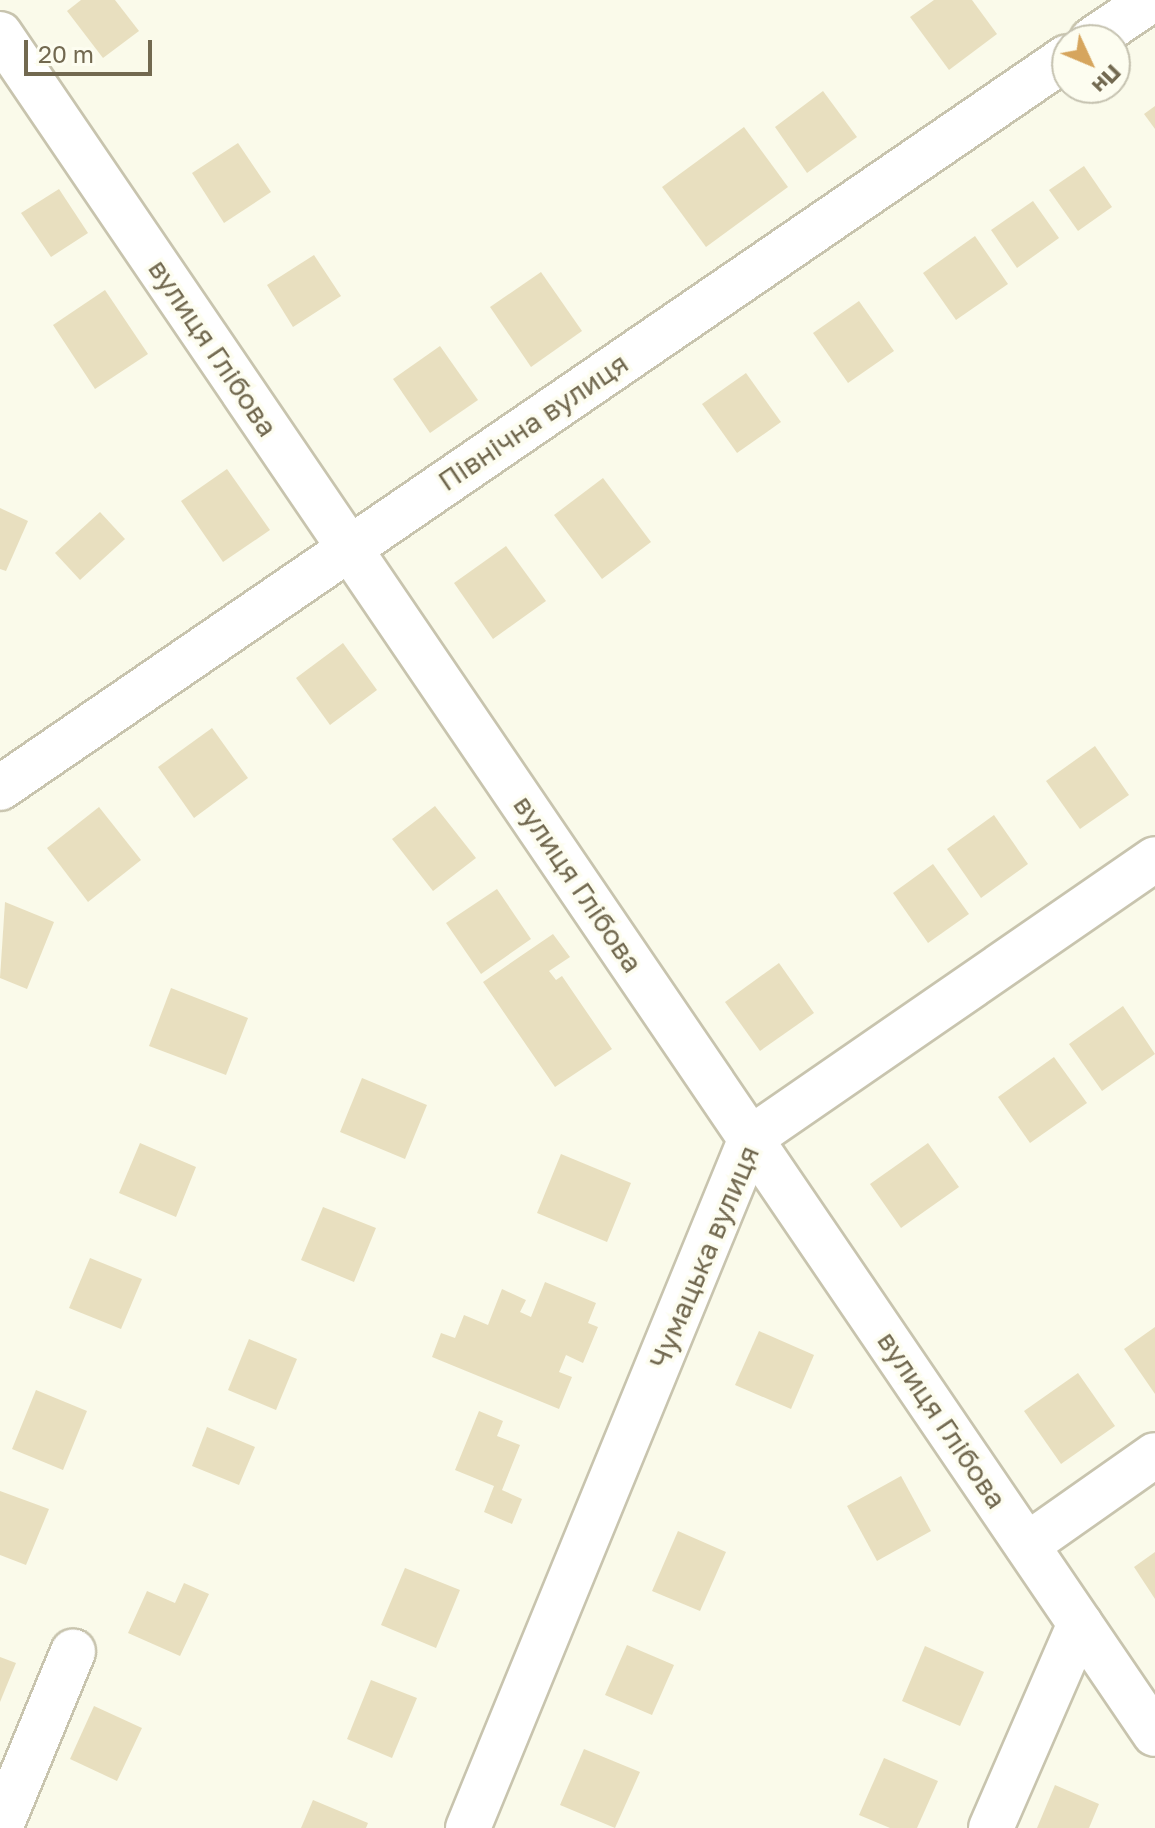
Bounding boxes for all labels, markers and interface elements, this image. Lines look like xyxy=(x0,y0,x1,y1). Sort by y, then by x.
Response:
scale bar xyxy=(28,24,156,74)
north arrow xyxy=(1051,24,1131,104)
text: 20 m xyxy=(38,39,94,68)
text: Пн xyxy=(1087,59,1127,100)
street label: вулиця Глібова xyxy=(141,253,285,443)
street label: Північна вулиця xyxy=(432,346,634,498)
street label: вулиця Глібова xyxy=(506,789,650,979)
street label: Чумацька вулиця xyxy=(642,1141,766,1373)
street label: вулиця Глібова xyxy=(870,1325,1014,1515)

